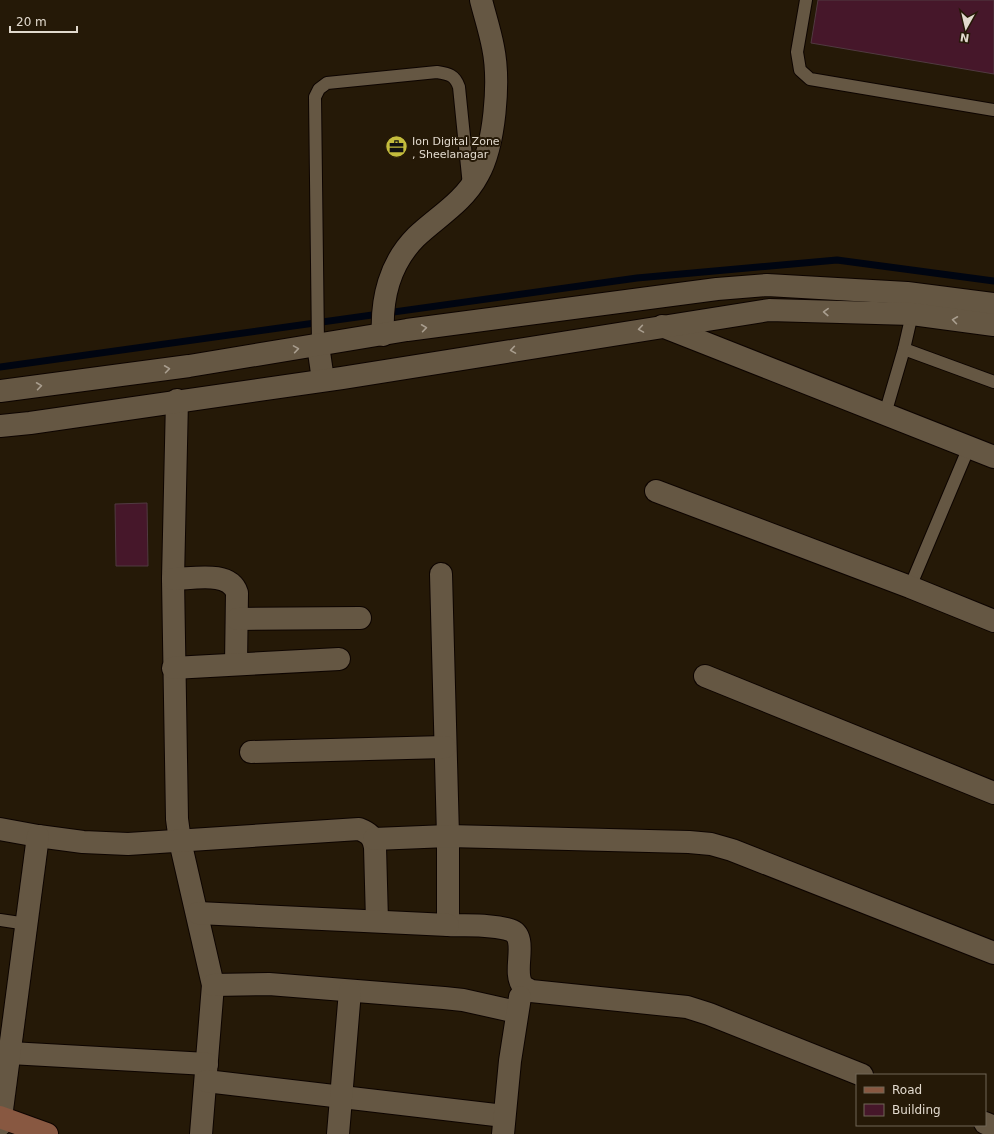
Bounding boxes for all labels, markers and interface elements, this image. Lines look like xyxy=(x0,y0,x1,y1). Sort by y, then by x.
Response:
scale bar xyxy=(10,8,77,34)
north arrow xyxy=(946,8,986,48)
text: 20 m xyxy=(16,15,47,29)
text: N xyxy=(959,30,970,44)
office icon: Ion Digital Zone , Sheelanagar xyxy=(384,134,410,160)
place label: Ion Digital Zone , Sheelanagar xyxy=(412,135,500,161)
one-way arrow xyxy=(823,308,829,316)
one-way arrow xyxy=(952,316,958,325)
one-way arrow xyxy=(421,324,427,333)
one-way arrow xyxy=(638,324,644,333)
one-way arrow xyxy=(293,345,299,353)
one-way arrow xyxy=(510,345,516,354)
one-way arrow xyxy=(164,364,171,373)
one-way arrow xyxy=(36,382,42,391)
legend xyxy=(856,1074,986,1126)
text: Road xyxy=(892,1083,922,1097)
text: Building xyxy=(892,1103,941,1117)

